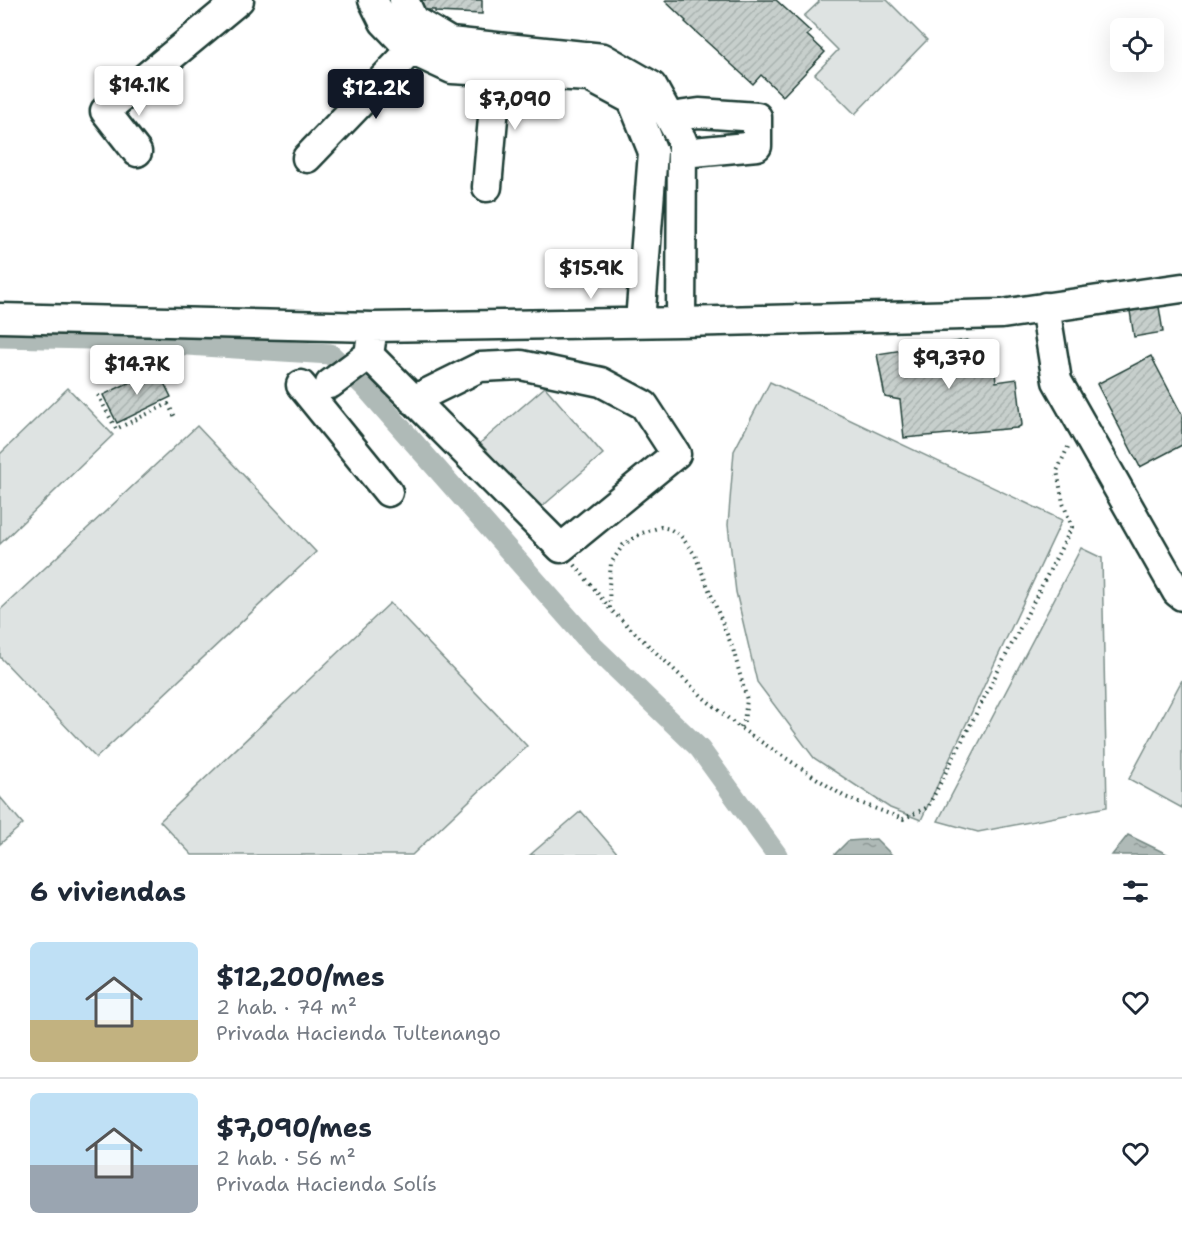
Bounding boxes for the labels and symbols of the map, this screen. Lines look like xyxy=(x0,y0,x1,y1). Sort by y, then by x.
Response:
pin: $14.1K xyxy=(90,66,188,117)
pin: $12.2K xyxy=(327,69,425,120)
pin: $7,090 xyxy=(466,80,564,131)
pin: $15.9K xyxy=(542,249,640,300)
pin: $9,370 xyxy=(900,339,998,390)
pin: $14.7K xyxy=(88,345,186,396)

